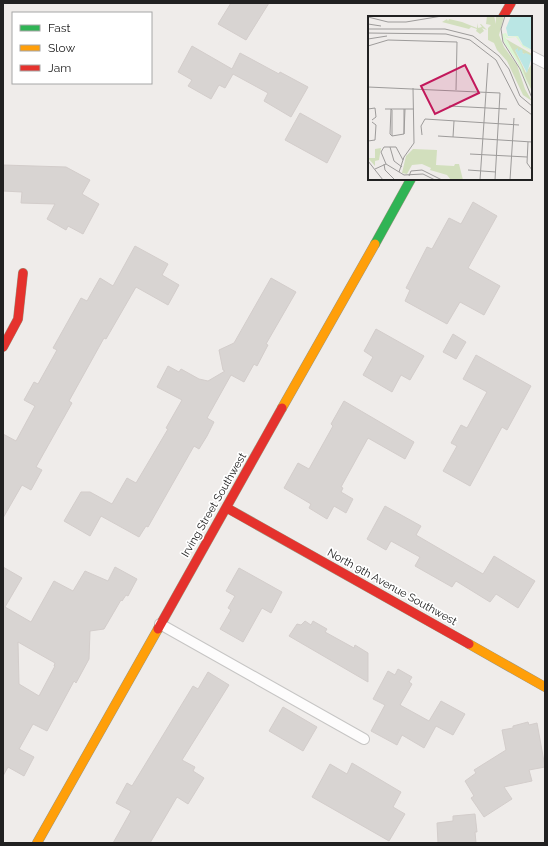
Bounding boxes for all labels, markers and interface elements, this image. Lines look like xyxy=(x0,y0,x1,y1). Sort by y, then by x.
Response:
legend xyxy=(12,12,152,84)
inset map xyxy=(368,16,532,180)
text: Fast xyxy=(48,21,71,35)
text: Slow xyxy=(48,41,75,55)
text: Jam xyxy=(48,61,71,75)
street label: Irving Street Southwest xyxy=(179,450,249,559)
street label: North 9th Avenue Southwest xyxy=(325,546,459,628)

